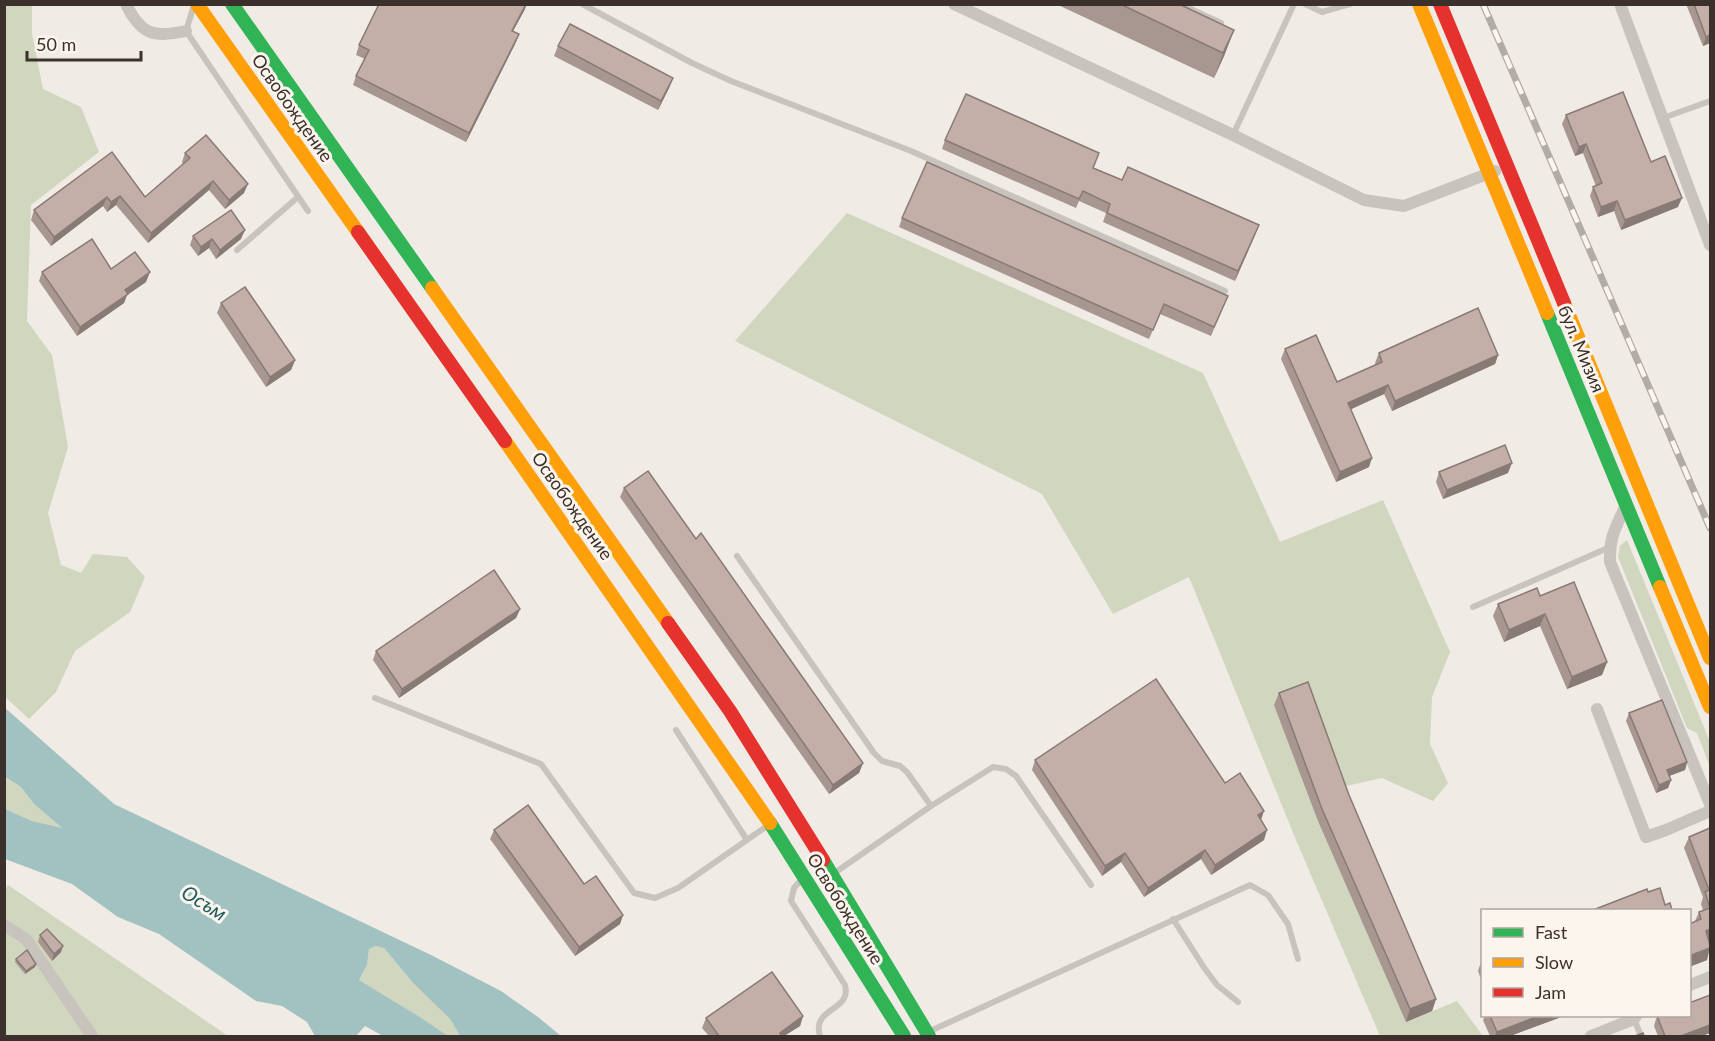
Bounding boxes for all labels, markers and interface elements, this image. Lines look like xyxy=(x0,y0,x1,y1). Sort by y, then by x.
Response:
scale bar xyxy=(27,24,141,62)
text: 50 m xyxy=(36,33,76,55)
street label: Освобождение xyxy=(247,49,338,166)
street label: бул. Мизия xyxy=(1554,302,1610,395)
street label: Освобождение xyxy=(527,447,618,564)
street label: Освобождение xyxy=(803,849,889,968)
water label: Осъм xyxy=(178,879,231,925)
legend xyxy=(1481,909,1691,1017)
text: Fast xyxy=(1535,921,1568,943)
text: Slow xyxy=(1535,951,1573,973)
text: Jam xyxy=(1535,981,1566,1003)

